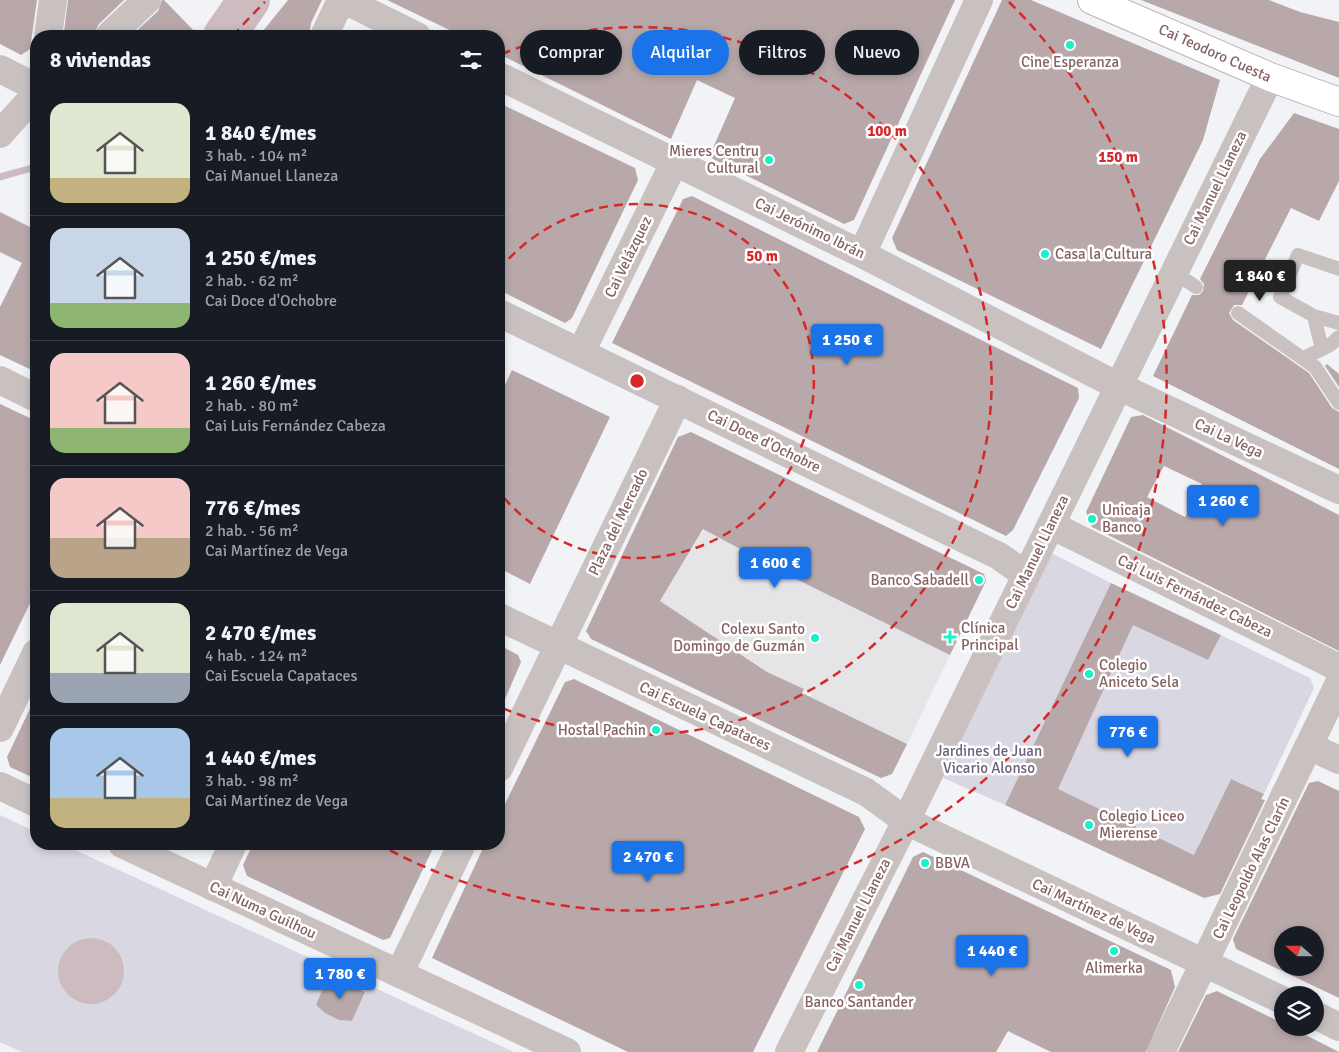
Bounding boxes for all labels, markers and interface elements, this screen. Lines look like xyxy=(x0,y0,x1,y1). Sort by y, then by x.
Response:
street label: Cai Teodoro Cuesta xyxy=(1156,20,1274,86)
chip: Comprar xyxy=(520,30,622,75)
chip: Alquilar xyxy=(632,30,729,75)
chip: Filtros xyxy=(739,30,825,75)
chip: Nuevo xyxy=(835,30,919,75)
marker: Cine Esperanza xyxy=(1064,39,1076,51)
icon: filters xyxy=(457,46,485,74)
text: 8 viviendas xyxy=(50,47,151,73)
place label: Cine Esperanza xyxy=(1021,53,1119,71)
text: 1 840 €/mes xyxy=(205,120,316,146)
text: 100 m xyxy=(867,122,907,140)
icon: home xyxy=(90,123,150,183)
street label: Cai Manuel Llaneza xyxy=(1180,128,1250,248)
place label: Mieres Centru Cultural xyxy=(669,142,759,177)
text: 3 hab. · 104 m² xyxy=(205,146,307,166)
text: 150 m xyxy=(1098,148,1138,166)
marker: Mieres Centru Cultural xyxy=(763,154,775,166)
text: Cai Manuel Llaneza xyxy=(205,166,338,186)
street label: Cai Jerónimo Ibrán xyxy=(752,194,868,262)
street label: Cai Velázquez xyxy=(601,213,656,301)
text: 1 250 €/mes xyxy=(205,245,316,271)
place label: Casa la Cultura xyxy=(1055,245,1152,263)
text: 50 m xyxy=(746,247,778,265)
icon: home xyxy=(90,248,150,308)
marker: Casa la Cultura xyxy=(1039,248,1051,260)
pin: 1 840 € xyxy=(1214,260,1306,302)
text: 1 840 € xyxy=(1235,266,1285,286)
text: 2 hab. · 62 m² xyxy=(205,271,299,291)
text: Cai Doce d'Ochobre xyxy=(205,291,337,311)
pin: 1 250 € xyxy=(801,324,893,366)
text: 1 250 € xyxy=(822,330,872,350)
text: 1 260 €/mes xyxy=(205,370,316,396)
centre of rings xyxy=(628,372,646,390)
icon: home xyxy=(90,373,150,433)
text: 2 hab. · 80 m² xyxy=(205,396,299,416)
street label: Cai Doce d'Ochobre xyxy=(704,406,824,476)
street label: Cai La Vega xyxy=(1192,414,1266,462)
text: Cai Luis Fernández Cabeza xyxy=(205,416,386,436)
street label: Plaza del Mercado xyxy=(584,466,652,578)
pin: 1 260 € xyxy=(1177,484,1269,527)
text: 1 260 € xyxy=(1198,491,1248,511)
street label: Cai Manuel Llaneza xyxy=(1002,492,1072,612)
text: 776 €/mes xyxy=(205,495,300,521)
icon: home xyxy=(90,498,150,558)
place label: Unicaja Banco xyxy=(1102,501,1151,536)
marker: Unicaja Banco xyxy=(1086,513,1098,525)
text: 2 hab. · 56 m² xyxy=(205,521,299,541)
text: Cai Martínez de Vega xyxy=(205,541,348,561)
pin: 1 600 € xyxy=(729,546,821,589)
street label: Cai Luis Fernández Cabeza xyxy=(1115,551,1275,641)
text: 1 600 € xyxy=(750,553,800,573)
place label: Banco Sabadell xyxy=(871,571,969,589)
marker: Banco Sabadell xyxy=(973,574,985,586)
place label: Clínica Principal xyxy=(961,619,1019,654)
text: 2 470 €/mes xyxy=(205,620,316,646)
place label: Colexu Santo Domingo de Guzmán xyxy=(673,620,805,655)
icon: home xyxy=(90,623,150,683)
marker: Clínica Principal xyxy=(943,630,957,644)
marker: Colexu Santo Domingo de Guzmán xyxy=(809,632,821,644)
text: 4 hab. · 124 m² xyxy=(205,646,307,666)
place label: Colegio Aniceto Sela xyxy=(1099,656,1179,691)
text: Cai Escuela Capataces xyxy=(205,666,357,686)
marker: Colegio Aniceto Sela xyxy=(1083,668,1095,680)
street label: Cai Escuela Capataces xyxy=(636,678,774,755)
pin: 776 € xyxy=(1093,716,1163,758)
place label: Hostal Pachin xyxy=(558,721,646,739)
text: 776 € xyxy=(1109,722,1147,742)
marker: Hostal Pachin xyxy=(650,724,662,736)
park label: Jardines de Juan Vicario Alonso xyxy=(936,742,1042,777)
text: 1 440 €/mes xyxy=(205,745,316,771)
icon: home xyxy=(90,748,150,808)
text: 3 hab. · 98 m² xyxy=(205,771,299,791)
text: Cai Martínez de Vega xyxy=(205,791,348,811)
street label: Cai Leopoldo Alas Clarín xyxy=(1209,794,1293,942)
place label: Colegio Liceo Mierense xyxy=(1099,807,1185,842)
marker: Colegio Liceo Mierense xyxy=(1083,819,1095,831)
pin: 2 470 € xyxy=(602,840,694,883)
text: 2 470 € xyxy=(623,847,673,867)
place label: BBVA xyxy=(935,854,970,872)
street label: Cai Manuel Llaneza xyxy=(822,855,894,975)
marker: BBVA xyxy=(919,857,931,869)
street label: Cai Martínez de Vega xyxy=(1029,874,1159,948)
street label: Cai Numa Guilhou xyxy=(207,877,319,943)
north arrow xyxy=(1274,926,1324,976)
map controls xyxy=(1274,926,1324,1036)
pin: 1 440 € xyxy=(946,934,1038,977)
text: 1 440 € xyxy=(967,941,1017,961)
marker: Alimerka xyxy=(1108,945,1120,957)
pin: 1 780 € xyxy=(294,958,386,1000)
place label: Alimerka xyxy=(1085,959,1143,977)
text: 1 780 € xyxy=(315,964,365,984)
marker: Banco Santander xyxy=(853,979,865,991)
button: layers xyxy=(1274,986,1324,1036)
place label: Banco Santander xyxy=(804,993,914,1011)

